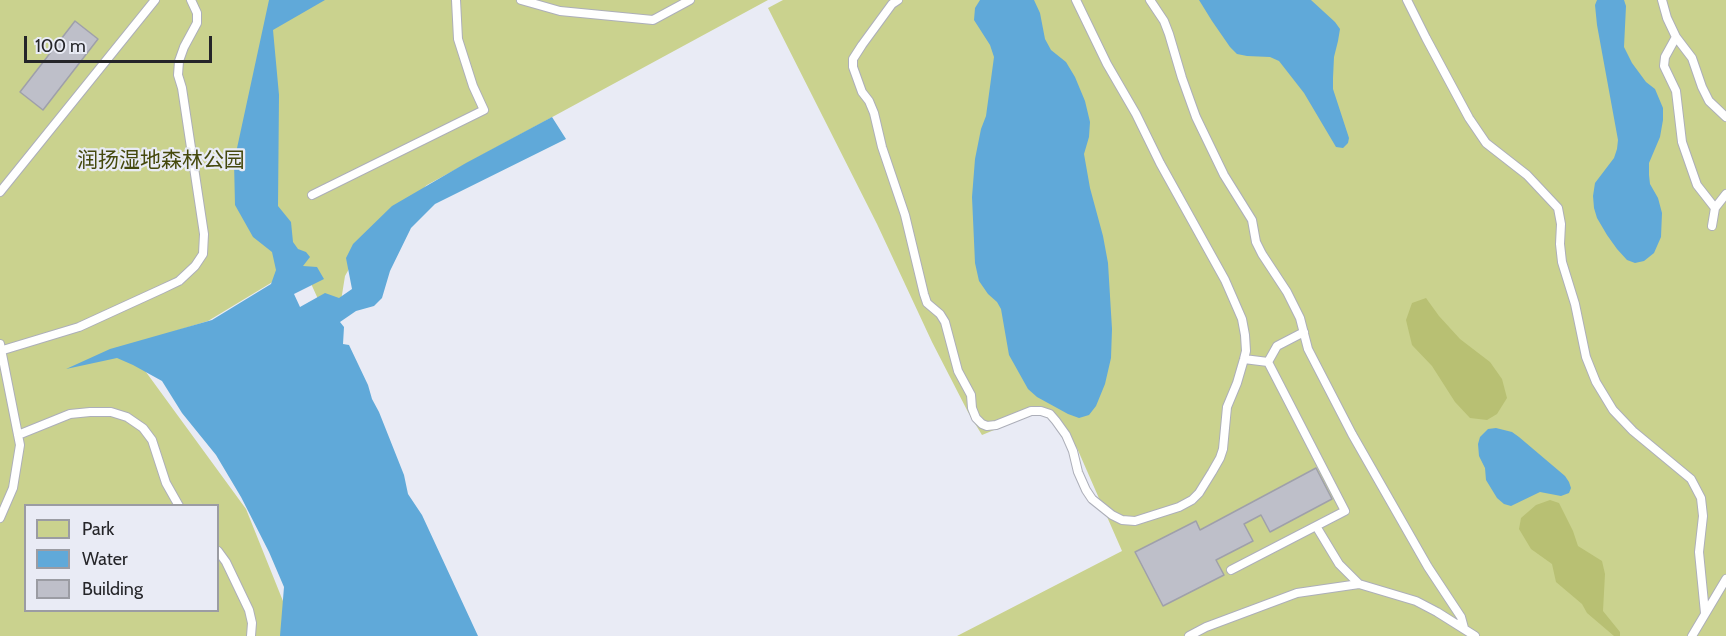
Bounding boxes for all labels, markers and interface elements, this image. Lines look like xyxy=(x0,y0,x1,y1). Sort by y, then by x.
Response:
scale bar xyxy=(27,24,214,62)
text: 100 m xyxy=(35,35,86,57)
park label: 润扬湿地森林公园 xyxy=(77,148,245,174)
legend xyxy=(24,504,219,612)
text: Park xyxy=(82,518,114,540)
text: Water xyxy=(82,548,128,570)
text: Building xyxy=(82,578,143,600)

